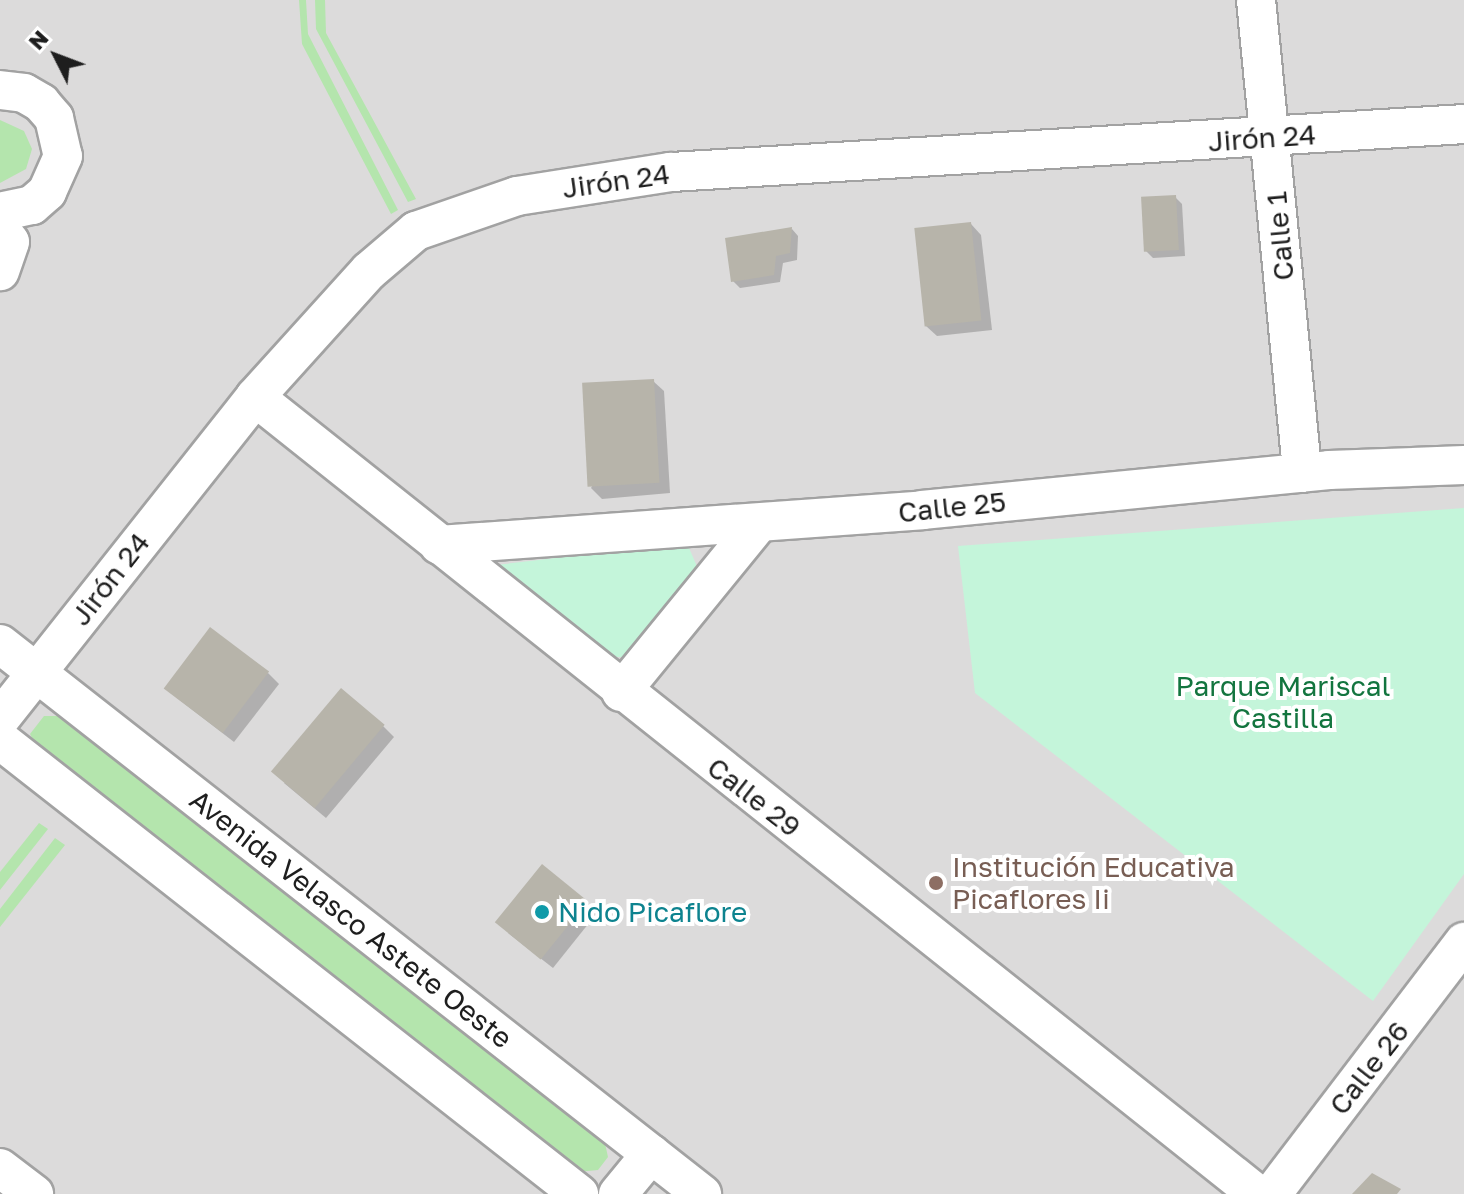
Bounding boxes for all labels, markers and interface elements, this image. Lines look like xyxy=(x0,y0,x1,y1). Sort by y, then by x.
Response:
north arrow xyxy=(16,16,96,96)
text: N xyxy=(22,24,53,55)
street label: Jirón 24 xyxy=(1207,117,1317,159)
street label: Jirón 24 xyxy=(560,157,672,205)
street label: Calle 1 xyxy=(1259,190,1301,282)
street label: Calle 25 xyxy=(896,485,1008,529)
street label: Jirón 24 xyxy=(64,526,156,632)
park label: Parque Mariscal Castilla xyxy=(1175,669,1391,735)
street label: Calle 29 xyxy=(701,750,807,844)
street label: Avenida Velasco Astete Oeste xyxy=(183,783,519,1055)
place label: Institución Educativa Picaflores Ii xyxy=(952,850,1235,916)
marker: Institución Educativa Picaflores Ii xyxy=(927,874,945,892)
place label: Nido Picaflore xyxy=(558,895,747,929)
marker: Nido Picaflore xyxy=(533,903,551,921)
street label: Calle 26 xyxy=(1322,1015,1416,1121)

